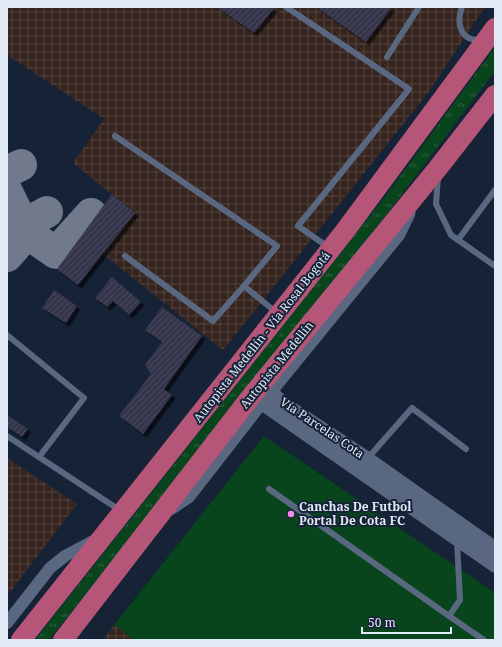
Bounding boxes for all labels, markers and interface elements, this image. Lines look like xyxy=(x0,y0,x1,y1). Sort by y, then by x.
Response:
street label: Autopista Medellín - Vía Rosal Bogotá xyxy=(191,249,333,425)
street label: Autopista Medellín xyxy=(237,318,317,412)
street label: Vía Parcelas Cota xyxy=(277,393,368,462)
place label: Canchas De Futbol Portal De Cota FC xyxy=(299,498,412,529)
marker: Canchas De Futbol Portal De Cota FC xyxy=(286,509,296,519)
scale bar xyxy=(362,609,451,635)
text: 50 m xyxy=(368,614,396,631)

